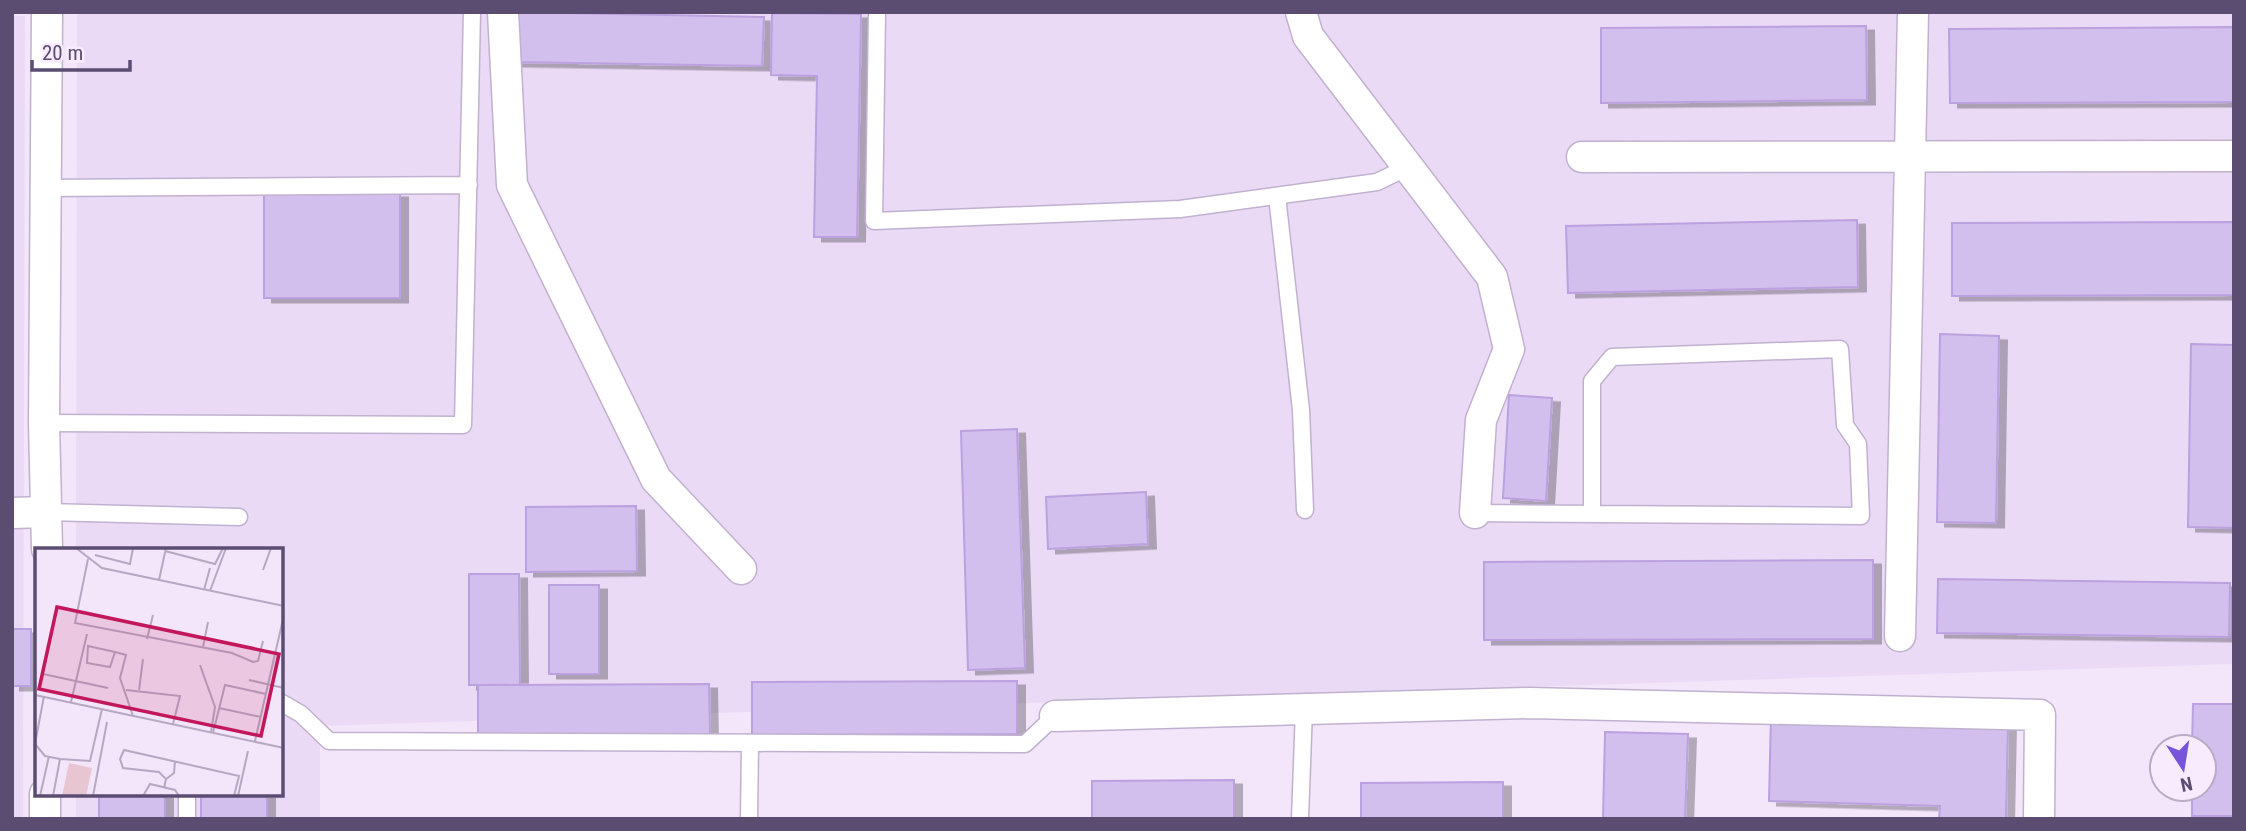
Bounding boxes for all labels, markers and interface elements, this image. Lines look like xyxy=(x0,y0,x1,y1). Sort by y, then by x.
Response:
scale bar xyxy=(32,28,130,72)
text: 20 m xyxy=(42,41,83,65)
inset map xyxy=(35,548,284,796)
north arrow xyxy=(2148,733,2218,803)
text: N xyxy=(2178,772,2195,797)

